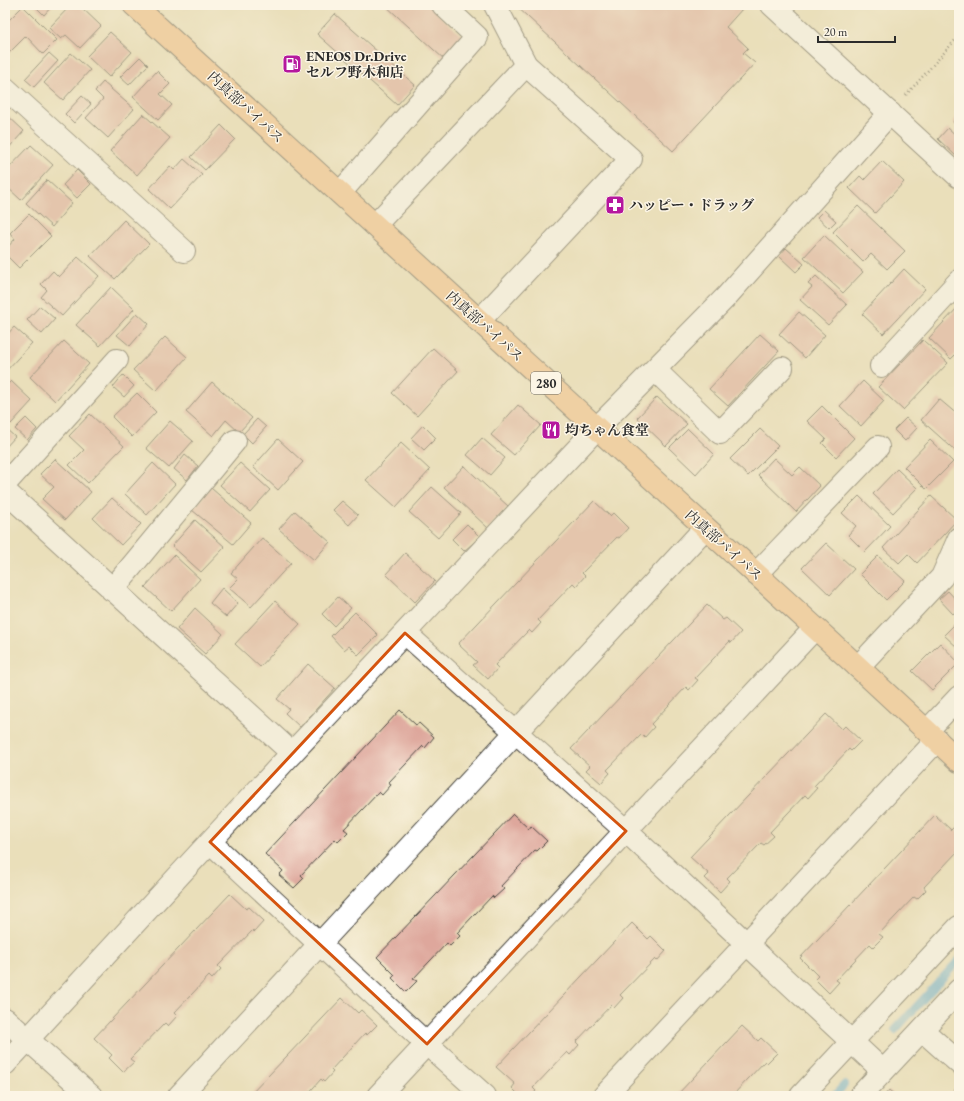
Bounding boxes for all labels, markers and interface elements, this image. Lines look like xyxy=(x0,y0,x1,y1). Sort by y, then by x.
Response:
scale bar xyxy=(818,18,895,44)
text: 20 m xyxy=(824,24,848,40)
place label: ENEOS Dr.Drive セルフ野木和店 xyxy=(306,47,407,81)
fuel station icon: ENEOS Dr.Drive セルフ野木和店 xyxy=(281,53,303,75)
street label: 内真部バイパス xyxy=(204,67,288,147)
pharmacy icon: ハッピー・ドラッグ xyxy=(604,194,626,216)
place label: ハッピー・ドラッグ xyxy=(629,196,754,214)
street label: 内真部バイパス xyxy=(443,287,527,365)
road number: 280 xyxy=(531,372,561,394)
restaurant icon: 均ちゃん食堂 xyxy=(540,419,562,441)
place label: 均ちゃん食堂 xyxy=(565,421,649,439)
street label: 内真部バイパス xyxy=(682,506,766,584)

